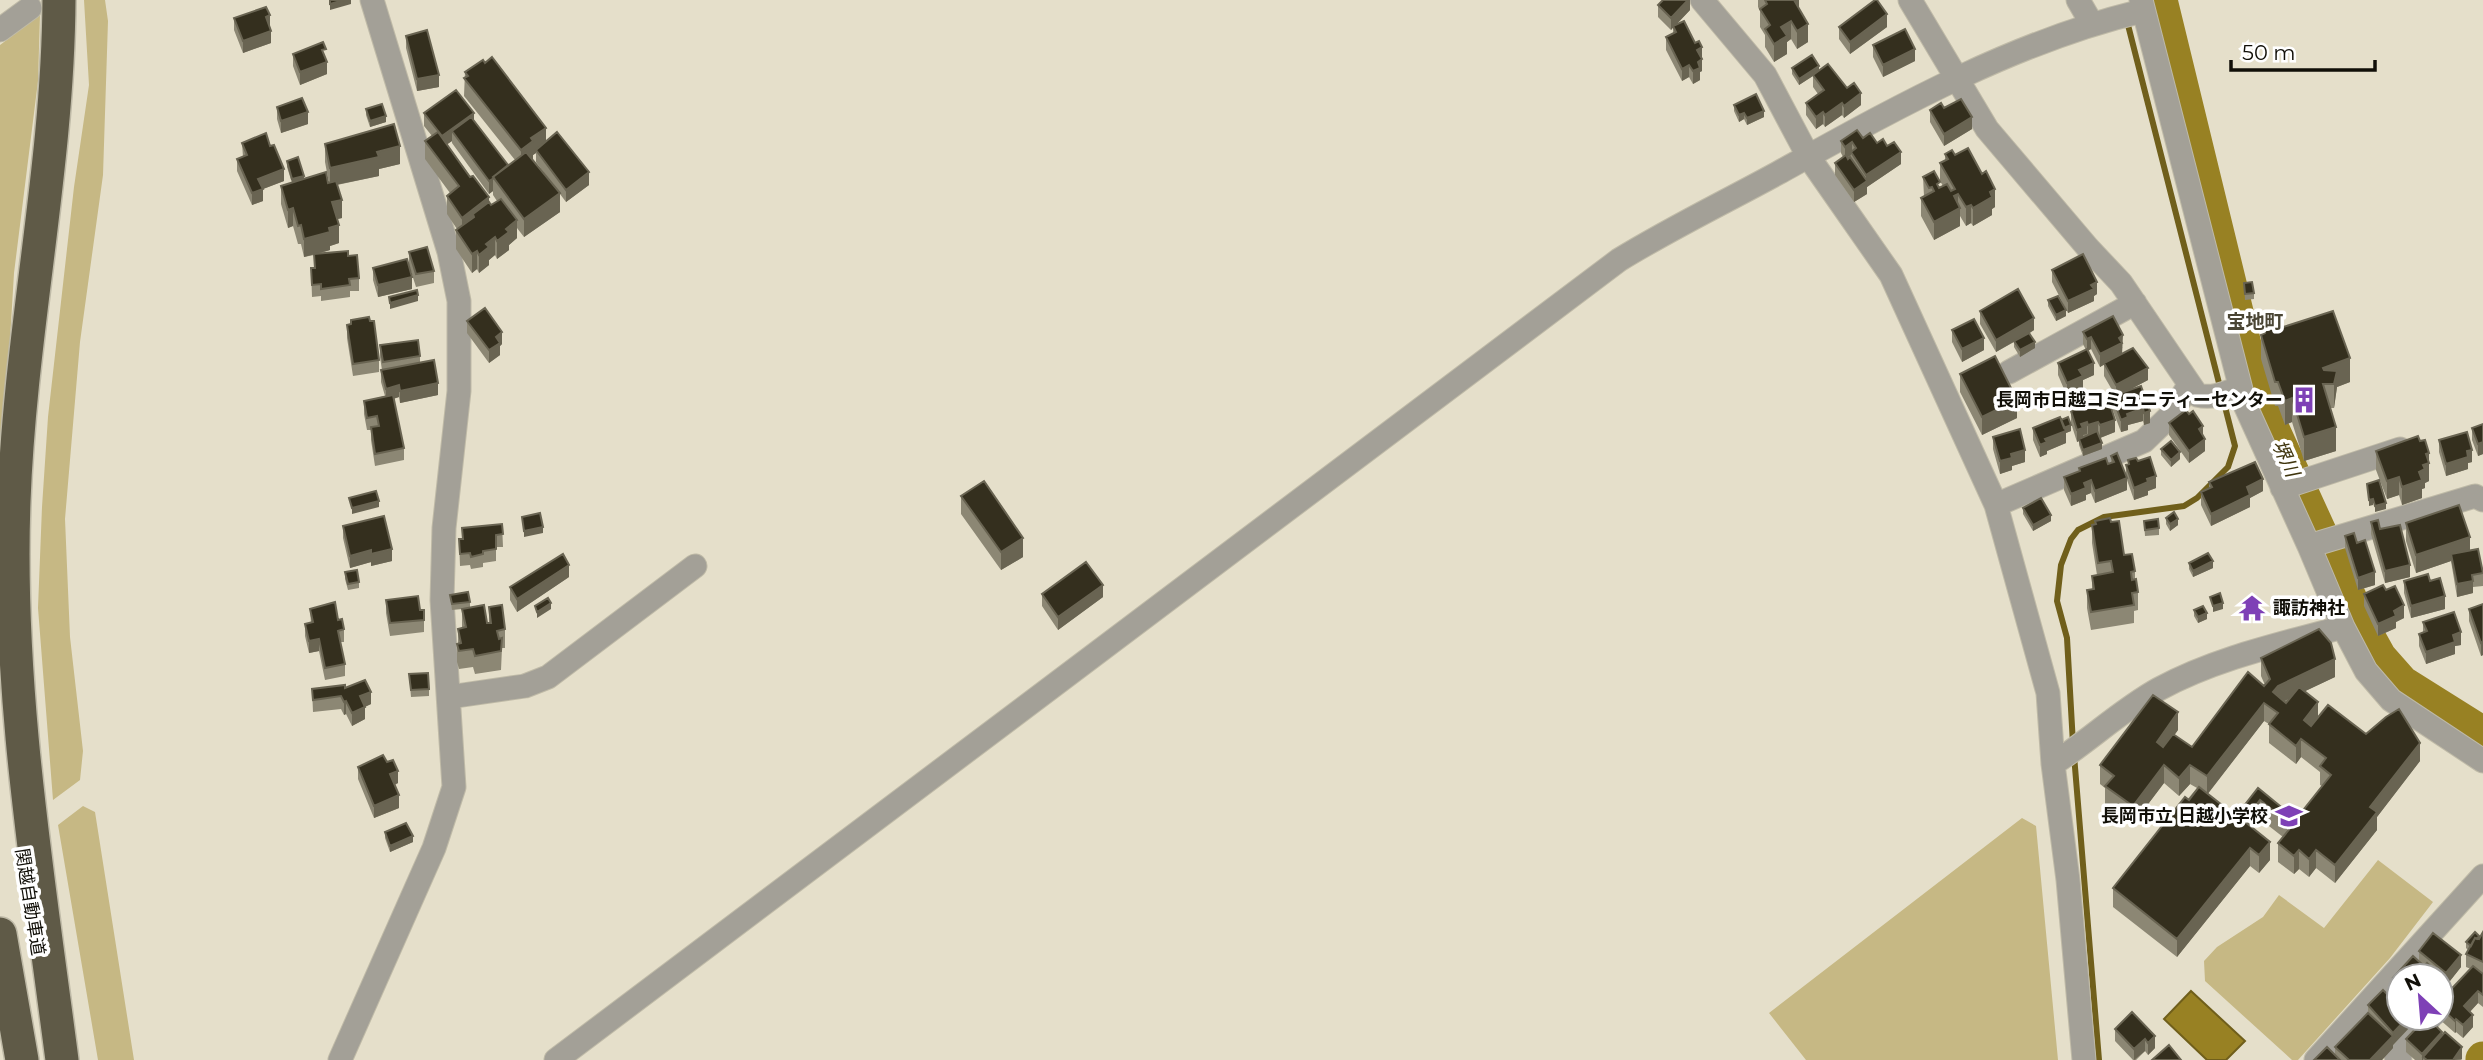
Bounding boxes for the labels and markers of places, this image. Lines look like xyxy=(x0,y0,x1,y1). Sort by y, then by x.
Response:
building icon: 長岡市日越コミュニティーセンター xyxy=(2289,385,2319,415)
place label: 長岡市日越コミュニティーセンター xyxy=(1996,389,2283,411)
temple icon: 諏訪神社 xyxy=(2237,593,2267,623)
place label: 諏訪神社 xyxy=(2273,597,2345,619)
school or university icon: 長岡市立 日越小学校 xyxy=(2274,801,2304,831)
place label: 長岡市立 日越小学校 xyxy=(2101,805,2268,827)

